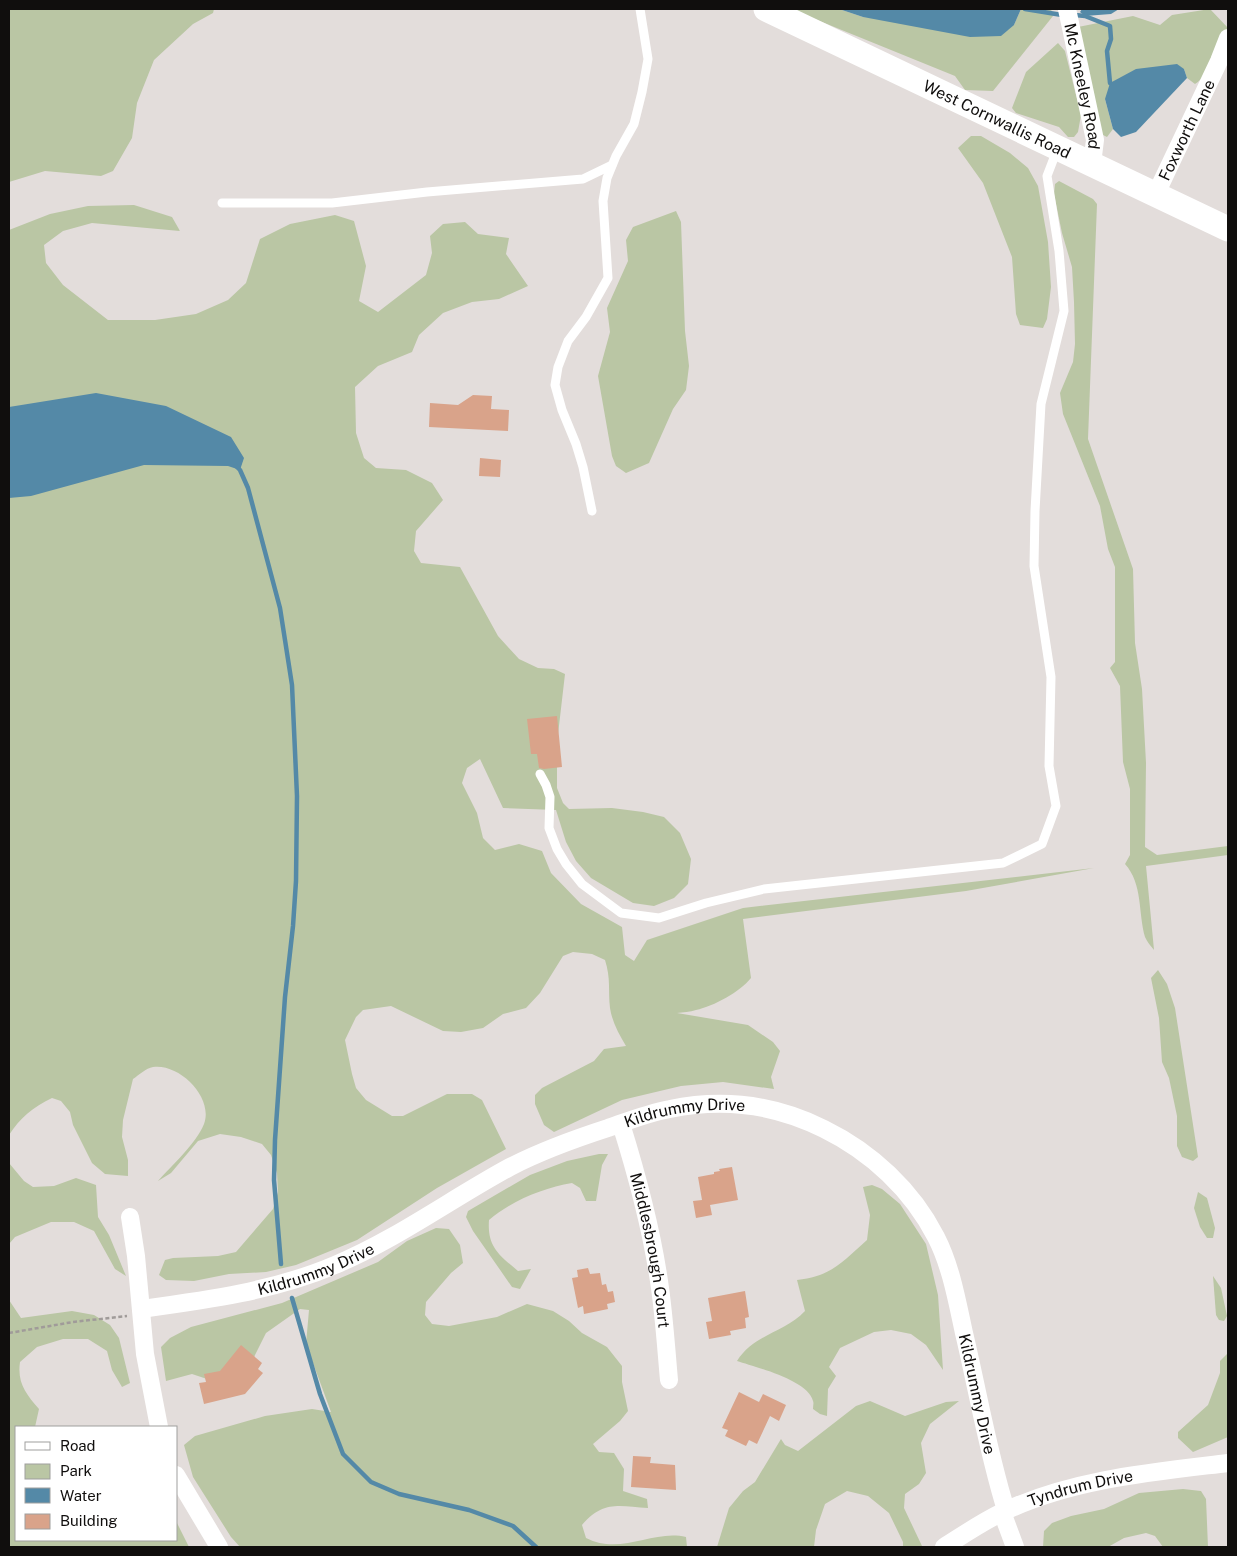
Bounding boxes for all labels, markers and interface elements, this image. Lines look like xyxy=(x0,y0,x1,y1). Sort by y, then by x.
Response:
street label: Mc Kneeley Road xyxy=(1061,21,1104,150)
street label: West Cornwallis Road xyxy=(920,76,1074,162)
street label: Foxworth Lane xyxy=(1154,76,1218,183)
street label: Kildrummy Drive xyxy=(621,1094,746,1131)
street label: Middlesbrough Court xyxy=(626,1171,674,1329)
street label: Kildrummy Drive xyxy=(256,1239,377,1299)
street label: Kildrummy Drive xyxy=(955,1332,1000,1456)
legend xyxy=(15,1426,178,1541)
text: Road xyxy=(60,1437,96,1454)
text: Park xyxy=(60,1462,92,1479)
street label: Tyndrum Drive xyxy=(1025,1466,1134,1510)
text: Water xyxy=(60,1487,102,1504)
text: Building xyxy=(60,1512,118,1529)

